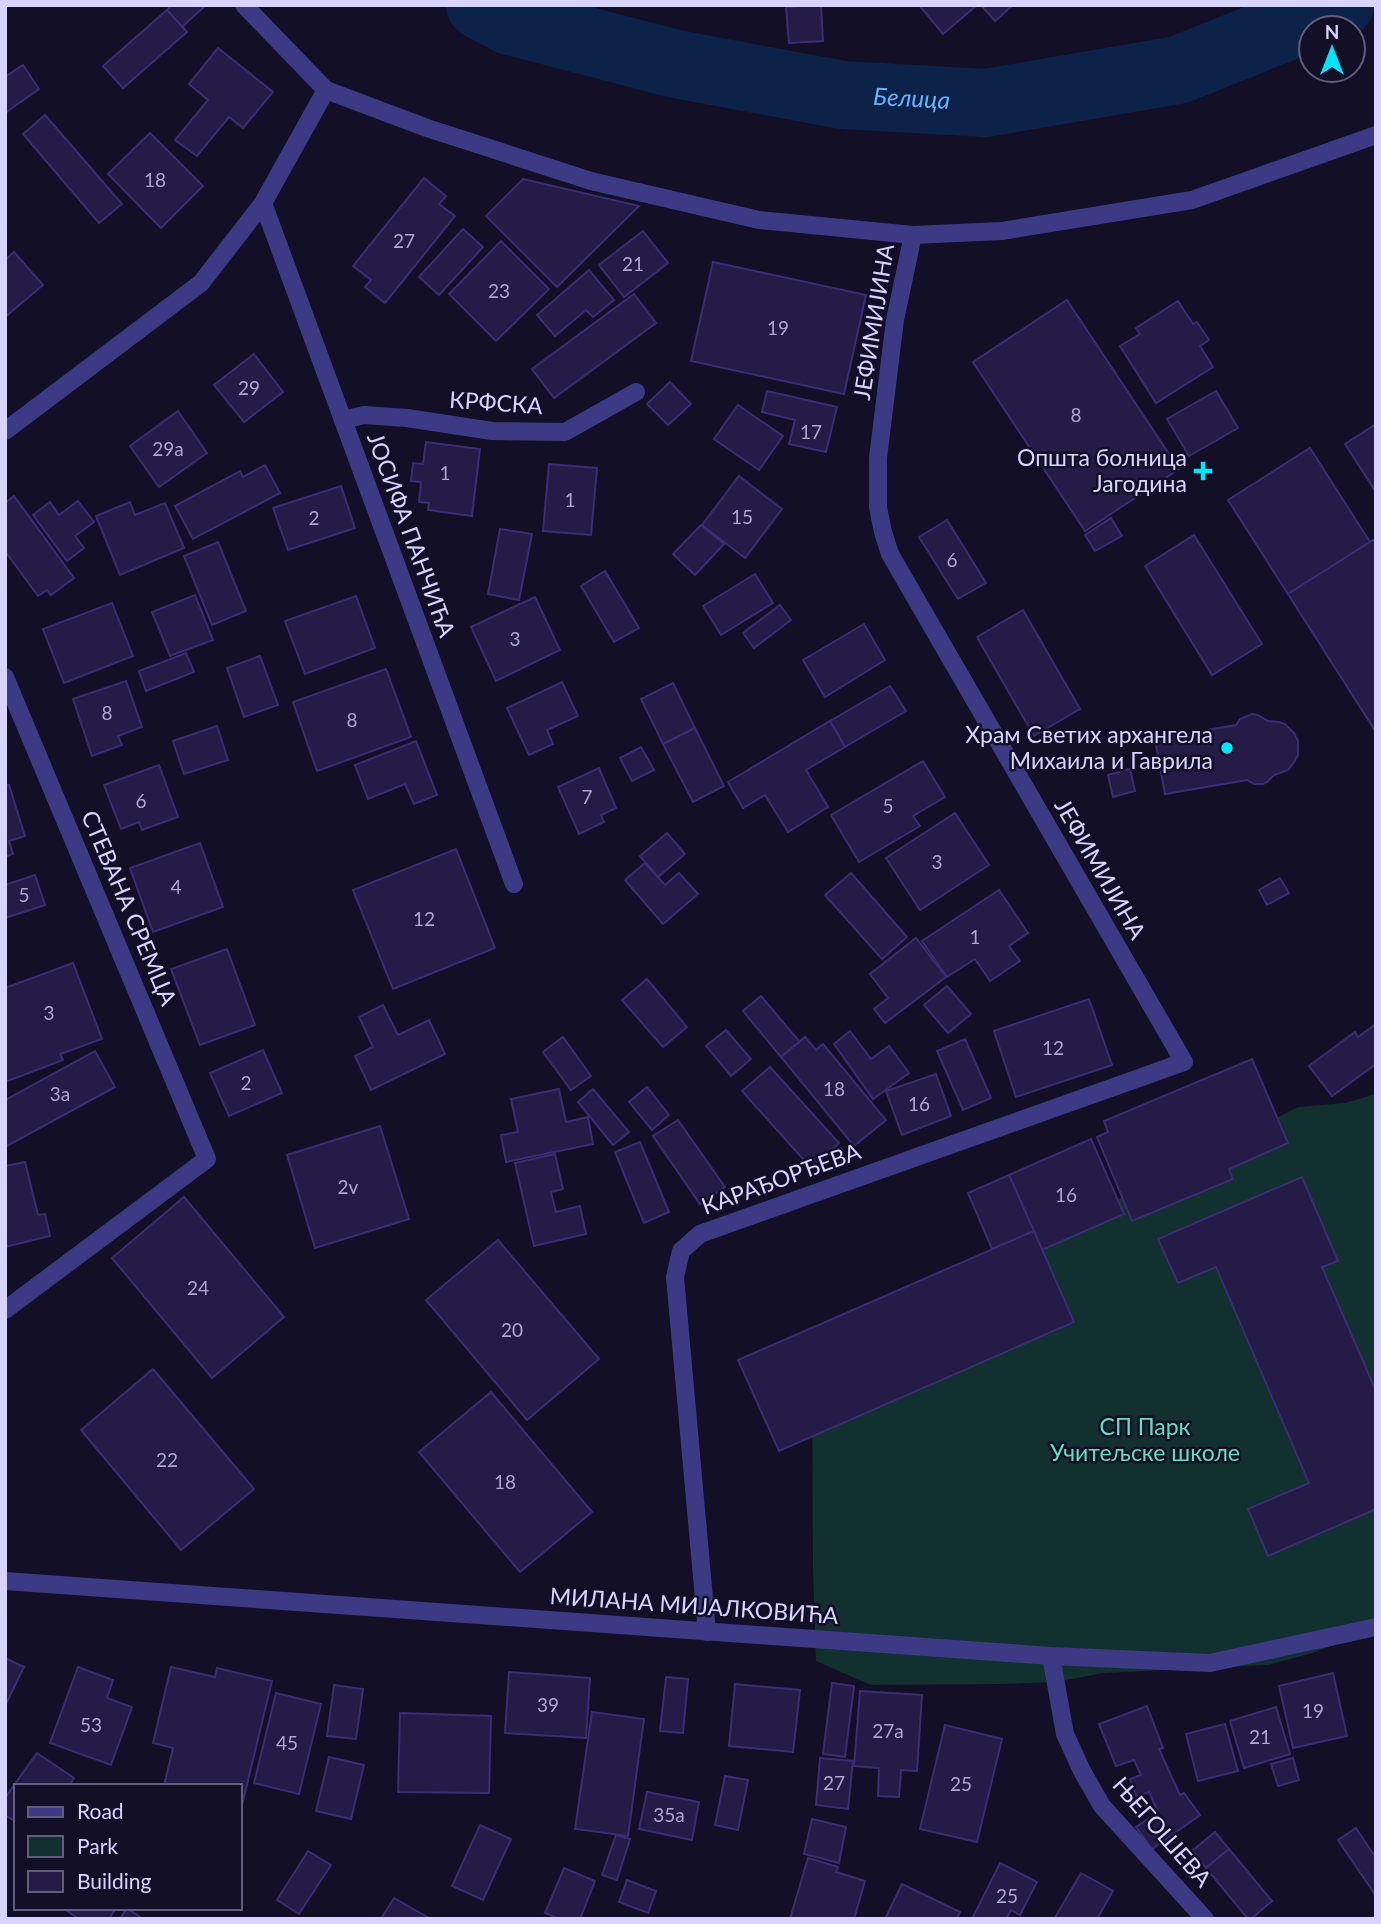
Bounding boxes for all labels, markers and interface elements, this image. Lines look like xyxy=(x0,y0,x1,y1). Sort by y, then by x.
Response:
north arrow xyxy=(1297,14,1367,84)
text: N xyxy=(1325,20,1339,43)
water label: Белица xyxy=(873,81,951,114)
house number: 18 xyxy=(144,168,166,191)
house number: 27 xyxy=(393,229,415,252)
street label: ЈЕФИМИЈИНА xyxy=(847,241,899,402)
house number: 21 xyxy=(622,252,644,275)
house number: 23 xyxy=(488,279,510,302)
house number: 19 xyxy=(767,316,789,339)
house number: 29 xyxy=(238,376,260,399)
street label: КРФСКА xyxy=(448,385,544,419)
house number: 8 xyxy=(1070,403,1082,426)
house number: 17 xyxy=(800,420,822,443)
street label: ЈОСИФА ПАНЧИЋА xyxy=(362,429,462,641)
house number: 29a xyxy=(152,437,184,460)
place label: Општа болница Јагодина xyxy=(1017,443,1187,497)
house number: 1 xyxy=(439,461,451,484)
marker: Општа болница Јагодина xyxy=(1193,461,1213,481)
house number: 1 xyxy=(564,488,576,511)
house number: 15 xyxy=(731,505,753,528)
house number: 2 xyxy=(308,506,320,529)
house number: 6 xyxy=(946,548,958,571)
house number: 3 xyxy=(509,627,521,650)
house number: 8 xyxy=(101,701,113,724)
house number: 8 xyxy=(346,708,358,731)
place label: Храм Светих архангела Михаила и Гаврила xyxy=(965,720,1213,774)
marker: Храм Светих архангела Михаила и Гаврила xyxy=(1219,740,1235,756)
house number: 7 xyxy=(581,785,593,808)
house number: 6 xyxy=(135,789,147,812)
street label: ЈЕФИМИЈИНА xyxy=(1049,793,1153,944)
house number: 5 xyxy=(882,794,894,817)
street label: СТЕВАНА СРЕМЦА xyxy=(76,806,184,1010)
house number: 3 xyxy=(931,850,943,873)
house number: 4 xyxy=(170,875,182,898)
house number: 5 xyxy=(18,883,30,906)
house number: 12 xyxy=(413,907,435,930)
house number: 1 xyxy=(969,925,981,948)
house number: 3 xyxy=(43,1001,55,1024)
house number: 12 xyxy=(1042,1036,1064,1059)
house number: 2 xyxy=(240,1071,252,1094)
house number: 18 xyxy=(823,1077,845,1100)
house number: 3a xyxy=(50,1082,70,1105)
house number: 16 xyxy=(908,1092,930,1115)
street label: КАРАЂОРЂЕВА xyxy=(697,1136,864,1220)
house number: 2v xyxy=(338,1175,359,1198)
house number: 16 xyxy=(1055,1183,1077,1206)
house number: 24 xyxy=(187,1276,209,1299)
house number: 20 xyxy=(501,1318,523,1341)
park label: СП Парк Учитељске школе xyxy=(1050,1412,1240,1466)
house number: 22 xyxy=(156,1448,178,1471)
house number: 18 xyxy=(494,1470,516,1493)
street label: МИЛАНА МИЈАЛКОВИЋА xyxy=(549,1581,840,1629)
house number: 39 xyxy=(537,1693,559,1716)
house number: 19 xyxy=(1302,1699,1324,1722)
house number: 53 xyxy=(80,1713,102,1736)
house number: 27a xyxy=(872,1719,904,1742)
house number: 21 xyxy=(1249,1725,1271,1748)
house number: 45 xyxy=(276,1731,298,1754)
house number: 27 xyxy=(823,1771,845,1794)
street label: ЊЕГОШЕВА xyxy=(1107,1771,1218,1892)
house number: 25 xyxy=(950,1772,972,1795)
legend xyxy=(14,1784,242,1910)
text: Road xyxy=(77,1798,124,1823)
house number: 35a xyxy=(653,1803,685,1826)
text: Park xyxy=(77,1833,118,1858)
text: Building xyxy=(77,1868,152,1893)
house number: 25 xyxy=(996,1884,1018,1907)

